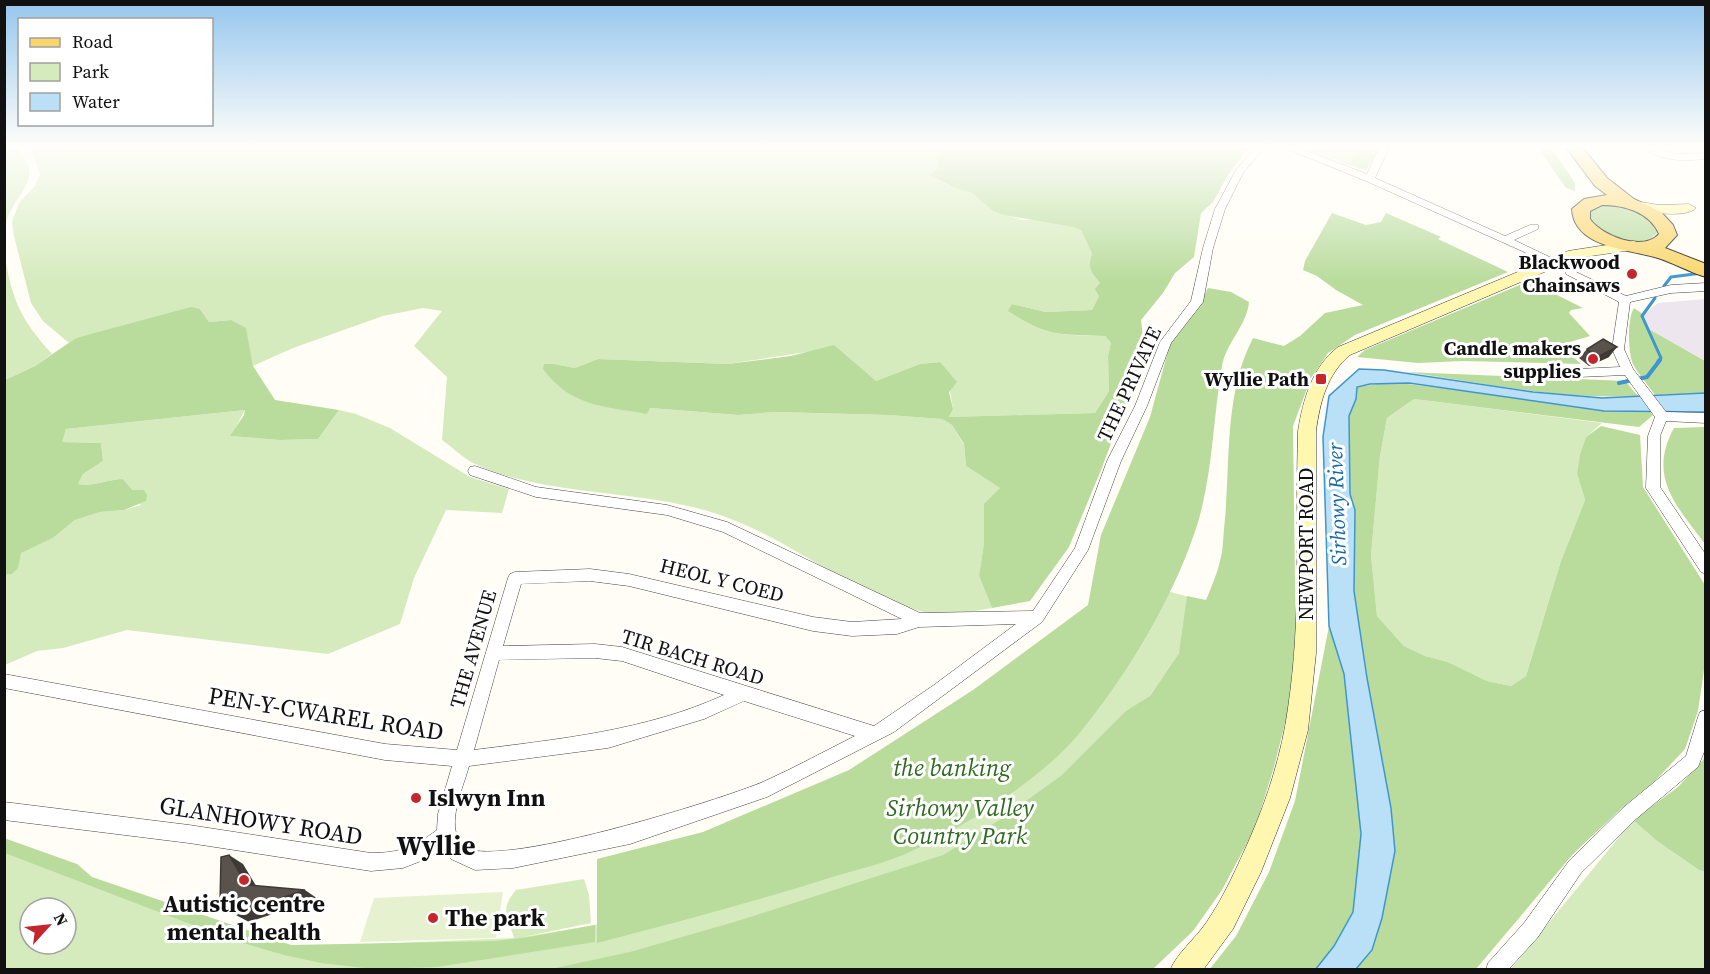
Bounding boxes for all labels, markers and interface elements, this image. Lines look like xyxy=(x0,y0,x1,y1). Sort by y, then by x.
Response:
legend xyxy=(18,18,213,126)
text: Road xyxy=(72,29,113,54)
text: Park xyxy=(72,59,109,84)
text: Water xyxy=(72,89,120,114)
place label: Blackwood Chainsaws xyxy=(1519,248,1620,299)
marker: Blackwood Chainsaws xyxy=(1625,267,1639,281)
street label: THE PRIVATE xyxy=(1090,322,1168,446)
place label: Candle makers supplies xyxy=(1444,334,1581,385)
marker: Candle makers supplies xyxy=(1586,352,1600,366)
place label: Wyllie Path xyxy=(1204,365,1309,393)
marker: Wyllie Path xyxy=(1314,372,1328,386)
water label: Sirhowy River xyxy=(1320,441,1353,566)
street label: NEWPORT ROAD xyxy=(1292,468,1320,620)
street label: HEOL Y COED xyxy=(657,551,787,609)
street label: THE AVENUE xyxy=(443,587,503,711)
street label: TIR BACH ROAD xyxy=(618,622,768,692)
street label: PEN-Y-CWAREL ROAD xyxy=(206,679,446,748)
park label: the banking xyxy=(893,751,1012,784)
place label: Islwyn Inn xyxy=(428,781,546,814)
street label: GLANHOWY ROAD xyxy=(157,788,365,853)
marker: Islwyn Inn xyxy=(409,791,423,805)
park label: Sirhowy Valley Country Park xyxy=(886,791,1034,852)
district label: Wyllie xyxy=(396,827,476,864)
marker: Autistic centre mental health xyxy=(237,873,251,887)
place label: Autistic centre mental health xyxy=(163,887,325,948)
north arrow xyxy=(18,896,78,956)
place label: The park xyxy=(445,901,545,934)
text: N xyxy=(49,909,74,930)
marker: The park xyxy=(426,911,440,925)

